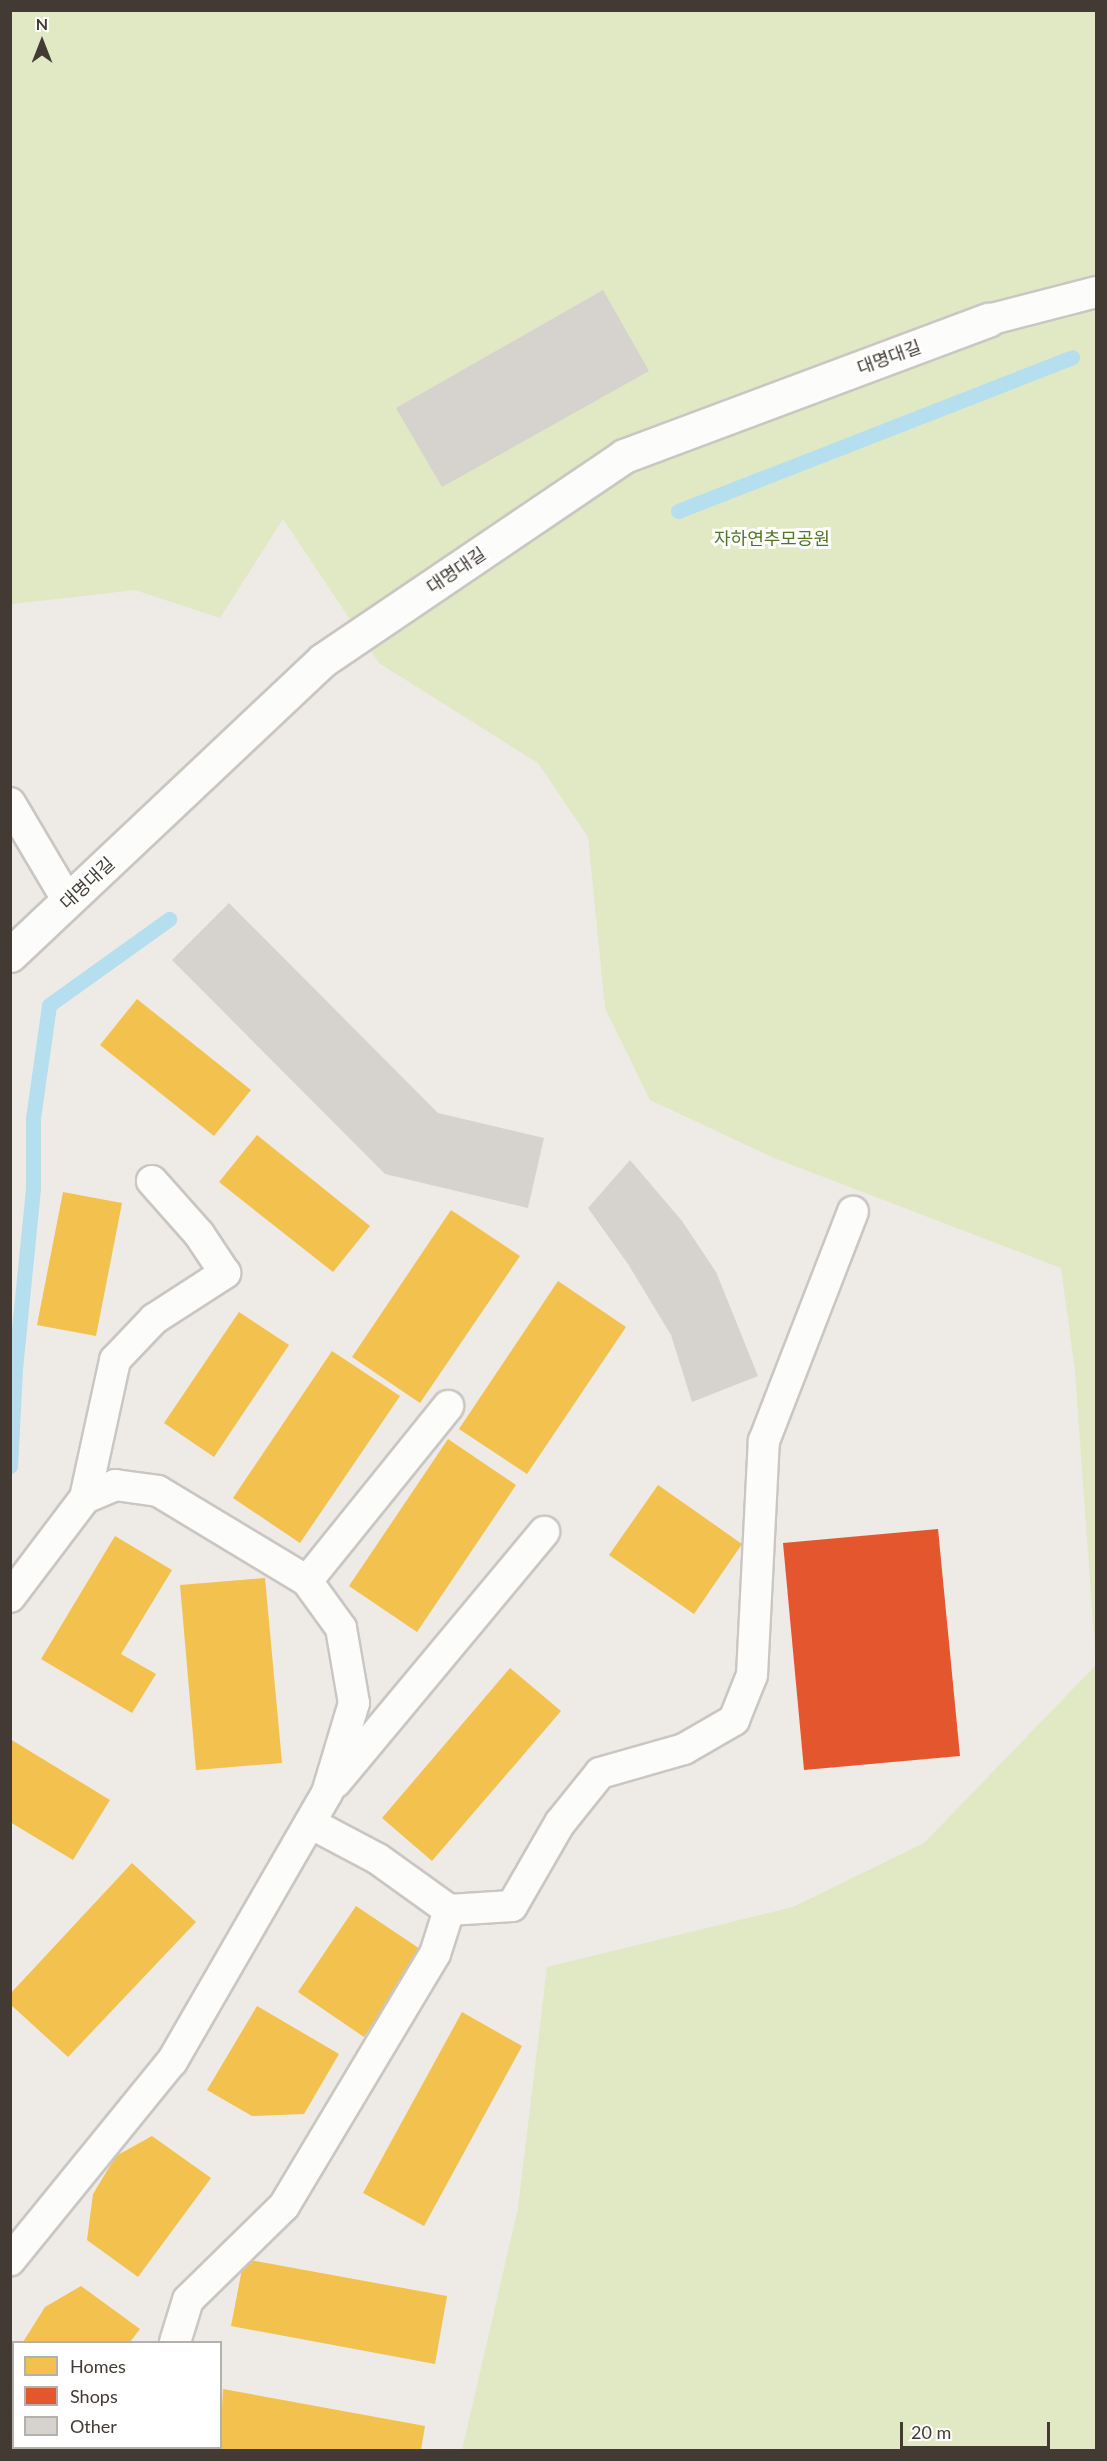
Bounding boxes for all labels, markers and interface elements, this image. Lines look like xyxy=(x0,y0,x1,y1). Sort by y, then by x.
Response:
north arrow xyxy=(12,12,72,72)
text: N xyxy=(36,14,48,33)
street label: 대명대길 xyxy=(854,336,924,378)
park label: 자하연추모공원 xyxy=(714,527,830,549)
street label: 대명대길 xyxy=(423,543,489,597)
street label: 대명대길 xyxy=(55,853,119,913)
legend xyxy=(12,2341,222,2449)
text: Homes xyxy=(70,2355,126,2377)
text: Shops xyxy=(70,2385,118,2407)
scale bar xyxy=(903,2410,1053,2448)
text: Other xyxy=(70,2415,117,2437)
text: 20 m xyxy=(911,2421,951,2443)

